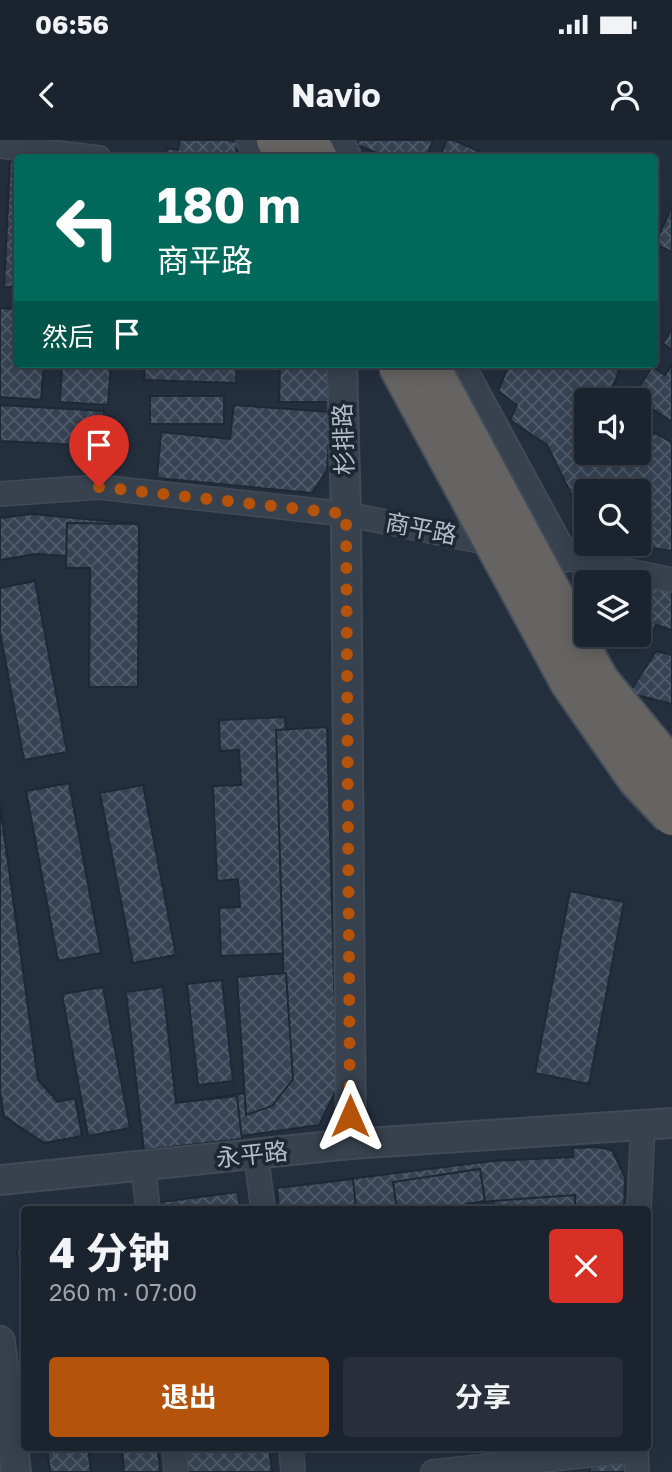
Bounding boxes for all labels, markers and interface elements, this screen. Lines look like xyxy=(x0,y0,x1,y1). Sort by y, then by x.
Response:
text: 06:56 xyxy=(35,9,109,40)
icon: back xyxy=(28,76,66,114)
text: Navio xyxy=(291,76,381,114)
icon: person xyxy=(606,76,644,114)
text: 180 m xyxy=(157,175,301,234)
icon: left xyxy=(42,182,133,273)
text: 商平路 xyxy=(157,241,253,279)
icon: arrive xyxy=(108,315,146,353)
text: 然后 xyxy=(42,321,94,352)
map controls xyxy=(574,388,651,647)
button: sound xyxy=(574,388,651,465)
street label: 杉排路 xyxy=(327,403,358,476)
pin xyxy=(69,415,129,487)
icon: arrive xyxy=(80,426,118,464)
button: search xyxy=(574,479,651,556)
street label: 商平路 xyxy=(383,506,459,549)
button: layers xyxy=(574,570,651,647)
position arrow xyxy=(313,1079,387,1153)
street label: 永平路 xyxy=(215,1135,289,1172)
text: 4 分钟 xyxy=(49,1227,170,1277)
button: close xyxy=(549,1229,623,1303)
text: 260 m · 07:00 xyxy=(49,1278,197,1306)
button: 退出 xyxy=(49,1357,329,1437)
button: 分享 xyxy=(343,1357,623,1437)

